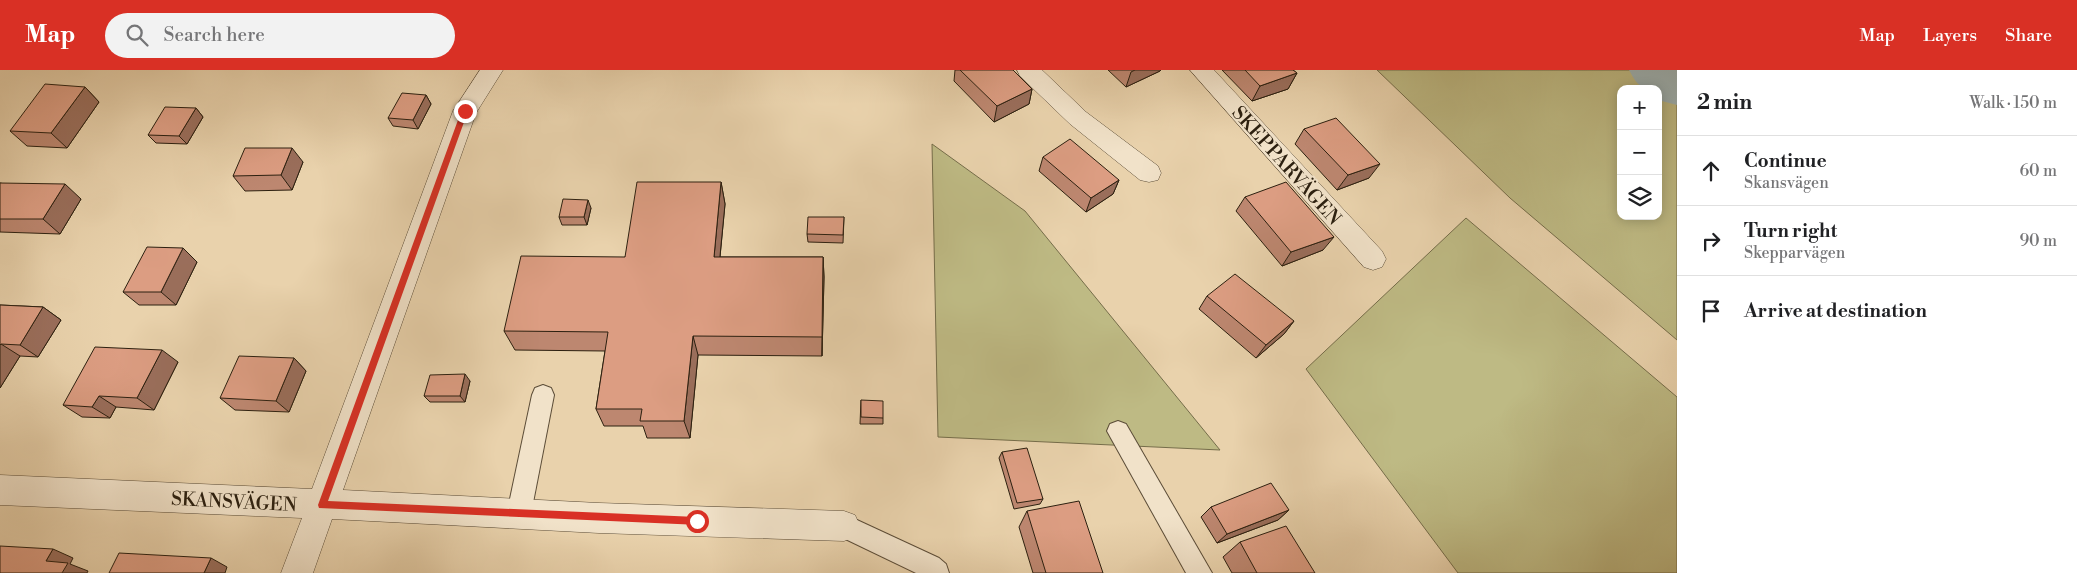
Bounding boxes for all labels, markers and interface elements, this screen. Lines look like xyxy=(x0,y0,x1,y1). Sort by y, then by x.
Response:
search box xyxy=(105,13,455,58)
text: Map xyxy=(25,20,75,50)
icon: search xyxy=(123,21,151,49)
text: Search here xyxy=(163,23,265,47)
text: Map xyxy=(1860,24,1895,47)
text: Layers xyxy=(1923,24,1977,47)
text: Share xyxy=(2005,24,2052,47)
map controls xyxy=(1617,85,1662,220)
button: + xyxy=(1617,85,1662,130)
text: 2 min xyxy=(1697,90,1752,116)
text: Walk · 150 m xyxy=(1969,93,2057,113)
route end xyxy=(454,100,477,123)
street label: SKEPPARVÄGEN xyxy=(1226,100,1347,230)
button: − xyxy=(1617,130,1662,175)
text: Continue xyxy=(1744,149,1827,173)
icon: ahead xyxy=(1697,157,1725,185)
text: 60 m xyxy=(2019,161,2057,181)
text: Skansvägen xyxy=(1744,173,1829,193)
button: layers xyxy=(1617,175,1662,220)
text: Turn right xyxy=(1744,219,1837,243)
icon: right xyxy=(1697,227,1725,255)
text: 90 m xyxy=(2019,231,2057,251)
text: Skepparvägen xyxy=(1744,243,1845,263)
icon: arrive xyxy=(1697,297,1725,325)
text: Arrive at destination xyxy=(1744,299,1927,323)
street label: SKANSVÄGEN xyxy=(170,486,298,517)
route start xyxy=(686,510,709,533)

